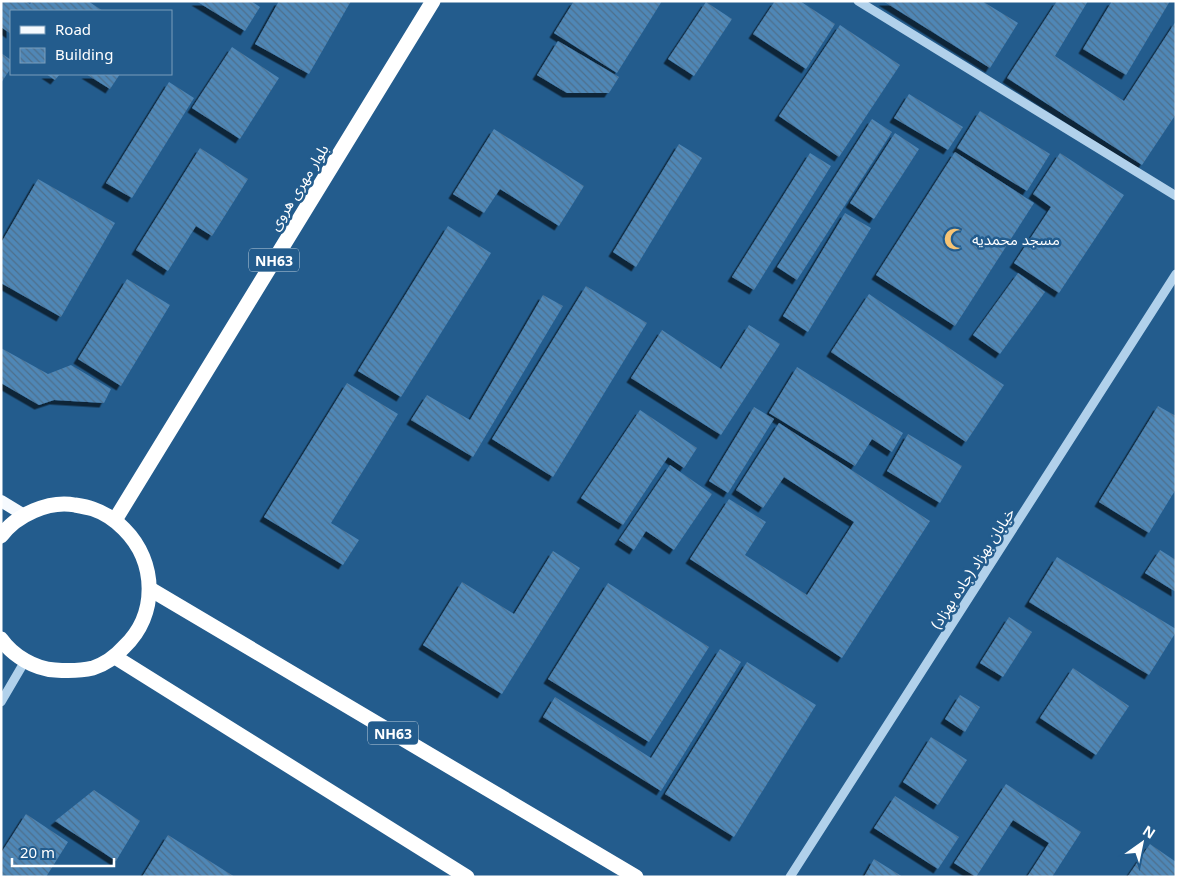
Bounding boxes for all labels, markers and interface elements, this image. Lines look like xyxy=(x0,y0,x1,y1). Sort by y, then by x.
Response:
legend xyxy=(10,10,172,75)
text: Road xyxy=(55,19,91,39)
text: Building xyxy=(55,44,113,64)
street label: بلوار مهری هروی xyxy=(264,140,332,234)
mosque icon: مسجد محمدیه xyxy=(942,226,968,252)
place label: مسجد محمدیه xyxy=(972,229,1060,249)
road number: NH63 xyxy=(249,248,299,272)
street label: خیابان بهزاد (جاده بهزاد) xyxy=(925,504,1019,632)
road number: NH63 xyxy=(368,721,418,744)
north arrow xyxy=(1117,818,1167,868)
text: N xyxy=(1139,821,1159,843)
scale bar xyxy=(12,836,115,868)
text: 20 m xyxy=(20,842,55,862)

